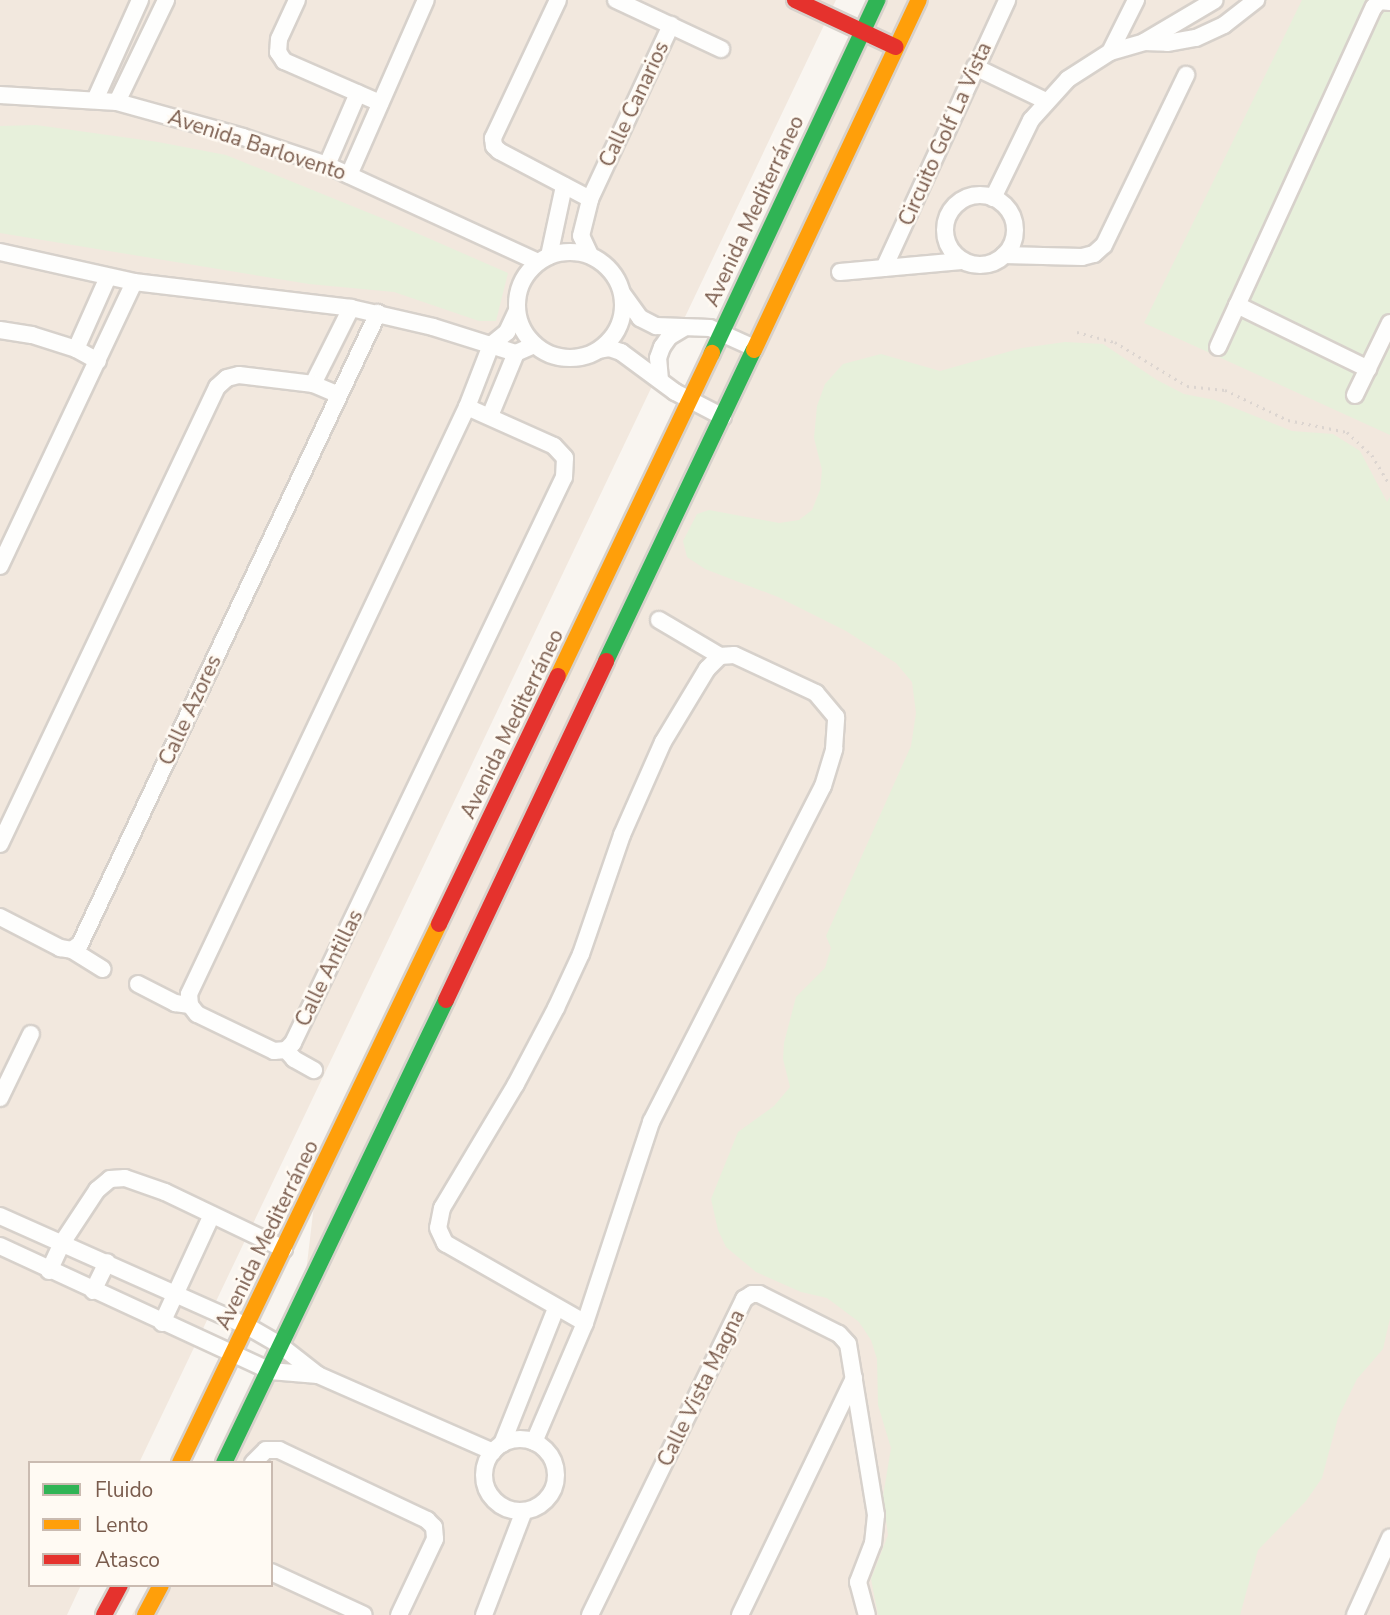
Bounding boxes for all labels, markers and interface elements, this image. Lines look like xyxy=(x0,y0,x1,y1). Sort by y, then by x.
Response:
street label: Calle Canarios xyxy=(594,37,674,171)
street label: Circuito Golf La Vista xyxy=(893,38,997,230)
street label: Avenida Barlovento xyxy=(165,104,349,186)
street label: Avenida Mediterráneo xyxy=(699,112,809,310)
street label: Avenida Mediterráneo xyxy=(455,625,569,823)
street label: Calle Azores xyxy=(153,651,227,769)
street label: Calle Antillas xyxy=(290,905,368,1031)
street label: Avenida Mediterráneo xyxy=(210,1136,324,1334)
street label: Calle Vista Magna xyxy=(652,1305,750,1471)
legend xyxy=(28,1461,273,1587)
text: Fluido xyxy=(95,1476,153,1504)
text: Lento xyxy=(95,1511,148,1539)
text: Atasco xyxy=(95,1546,160,1574)

